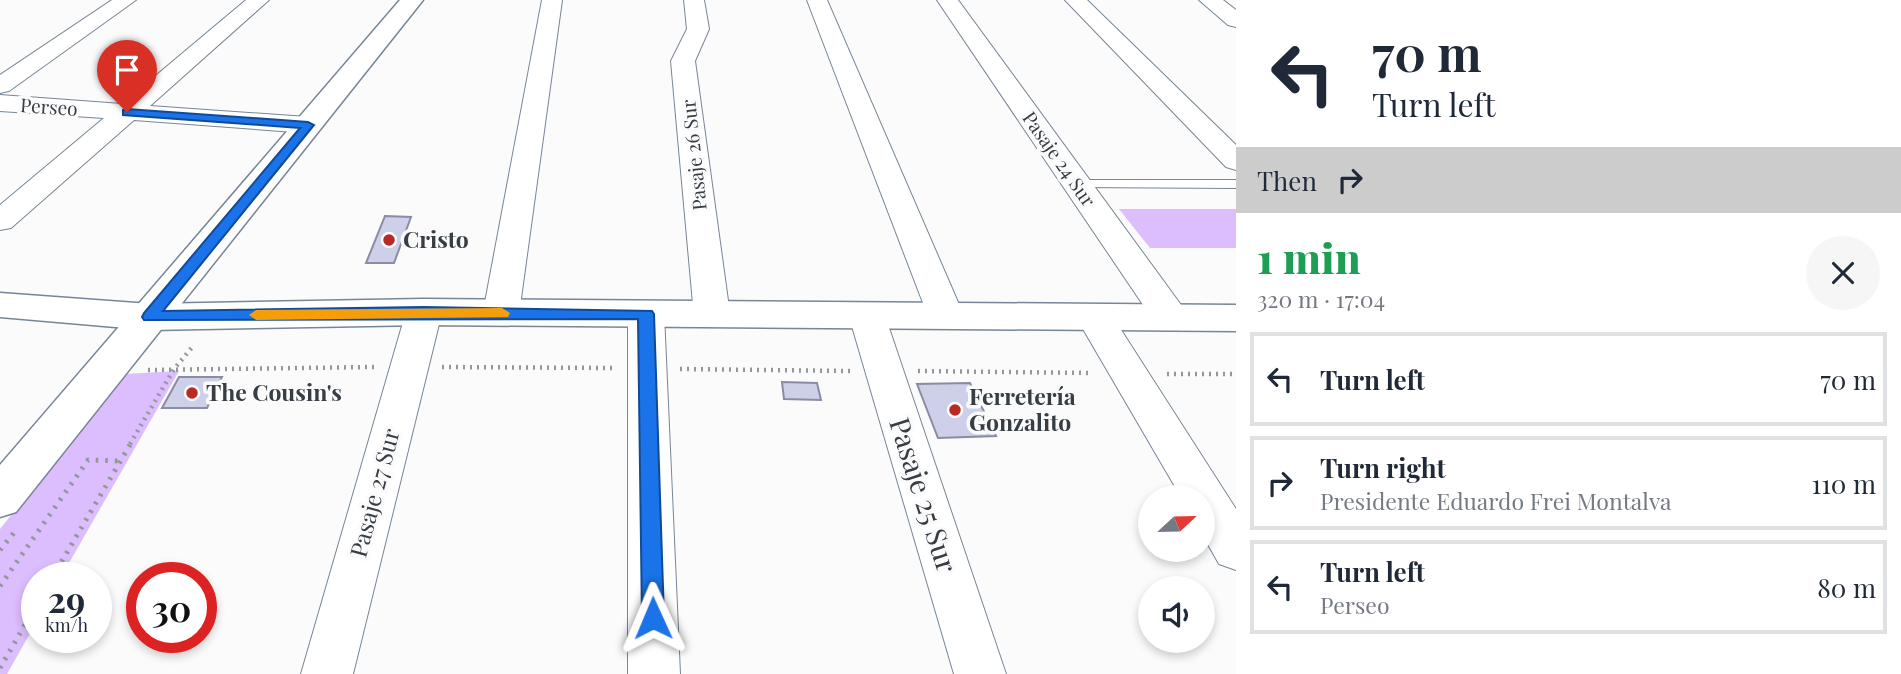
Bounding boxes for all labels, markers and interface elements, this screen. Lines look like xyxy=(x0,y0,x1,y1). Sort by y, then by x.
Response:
text: 70 m xyxy=(1372,19,1482,84)
icon: left xyxy=(1257,28,1348,119)
pin xyxy=(97,40,157,112)
icon: arrive xyxy=(108,51,146,89)
text: Turn left xyxy=(1372,82,1496,125)
street label: Perseo xyxy=(19,91,79,121)
street label: Pasaje 26 Sur xyxy=(674,98,712,212)
street label: Pasaje 24 Sur xyxy=(1017,106,1103,212)
icon: right xyxy=(1331,161,1369,199)
text: Then xyxy=(1257,163,1317,198)
place label: Cristo xyxy=(403,223,469,254)
text: 1 min xyxy=(1257,229,1361,285)
marker: Cristo xyxy=(381,232,397,248)
button: close xyxy=(1806,236,1880,310)
text: 320 m · 17:04 xyxy=(1257,283,1385,314)
icon: left xyxy=(1261,360,1299,398)
text: Turn left xyxy=(1320,362,1425,397)
text: 70 m xyxy=(1820,362,1876,397)
place label: The Cousin's xyxy=(206,376,342,407)
place label: Ferretería Gonzalito xyxy=(969,380,1076,437)
marker: The Cousin's xyxy=(184,385,200,401)
marker: Ferretería Gonzalito xyxy=(947,402,963,418)
street label: Pasaje 25 Sur xyxy=(882,412,967,577)
street label: Pasaje 27 Sur xyxy=(342,425,406,560)
text: Turn right xyxy=(1320,450,1446,485)
icon: right xyxy=(1261,464,1299,502)
text: 110 m xyxy=(1812,466,1876,501)
north arrow xyxy=(1138,485,1214,562)
map controls xyxy=(1138,485,1215,653)
text: Presidente Eduardo Frei Montalva xyxy=(1320,485,1671,516)
text: Turn left xyxy=(1320,554,1425,589)
speed limit sign: 30 xyxy=(126,562,217,653)
icon: left xyxy=(1261,568,1299,606)
text: 80 m xyxy=(1817,570,1876,605)
text: 29 xyxy=(48,575,85,622)
button: sound xyxy=(1138,576,1215,653)
position arrow xyxy=(616,581,690,655)
text: Perseo xyxy=(1320,589,1390,620)
text: km/h xyxy=(45,613,88,637)

